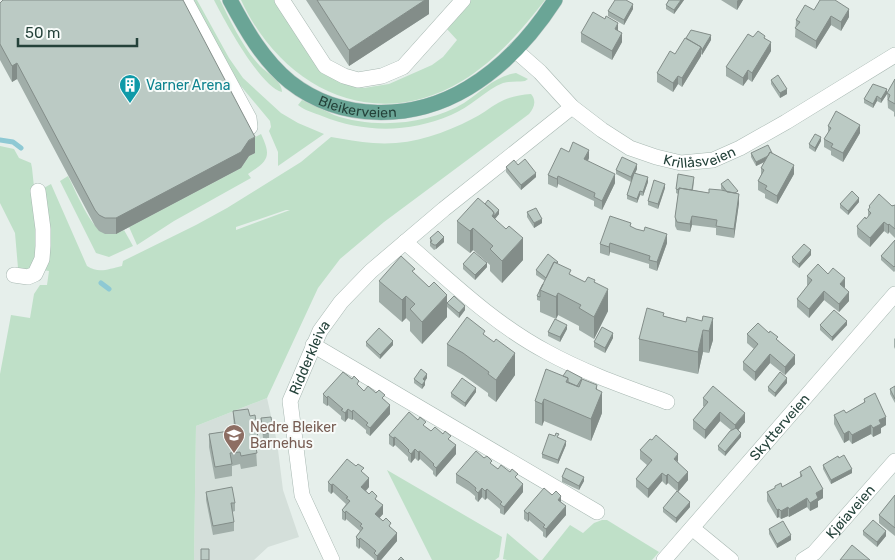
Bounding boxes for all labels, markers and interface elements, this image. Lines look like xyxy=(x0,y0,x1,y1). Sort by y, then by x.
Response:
scale bar xyxy=(18,15,136,47)
text: 50 m xyxy=(25,24,60,42)
building icon: Varner Arena xyxy=(118,73,142,104)
place label: Varner Arena xyxy=(146,77,230,94)
street label: Bleikerveien xyxy=(316,92,397,121)
street label: Krillåsveien xyxy=(662,143,738,172)
street label: Ridderkleiva xyxy=(286,317,334,397)
street label: Skytterveien xyxy=(746,391,813,464)
place label: Nedre Bleiker Barnehus xyxy=(250,419,337,452)
school or university icon: Nedre Bleiker Barnehus xyxy=(222,423,246,454)
street label: Kjøiaveien xyxy=(822,482,879,542)

